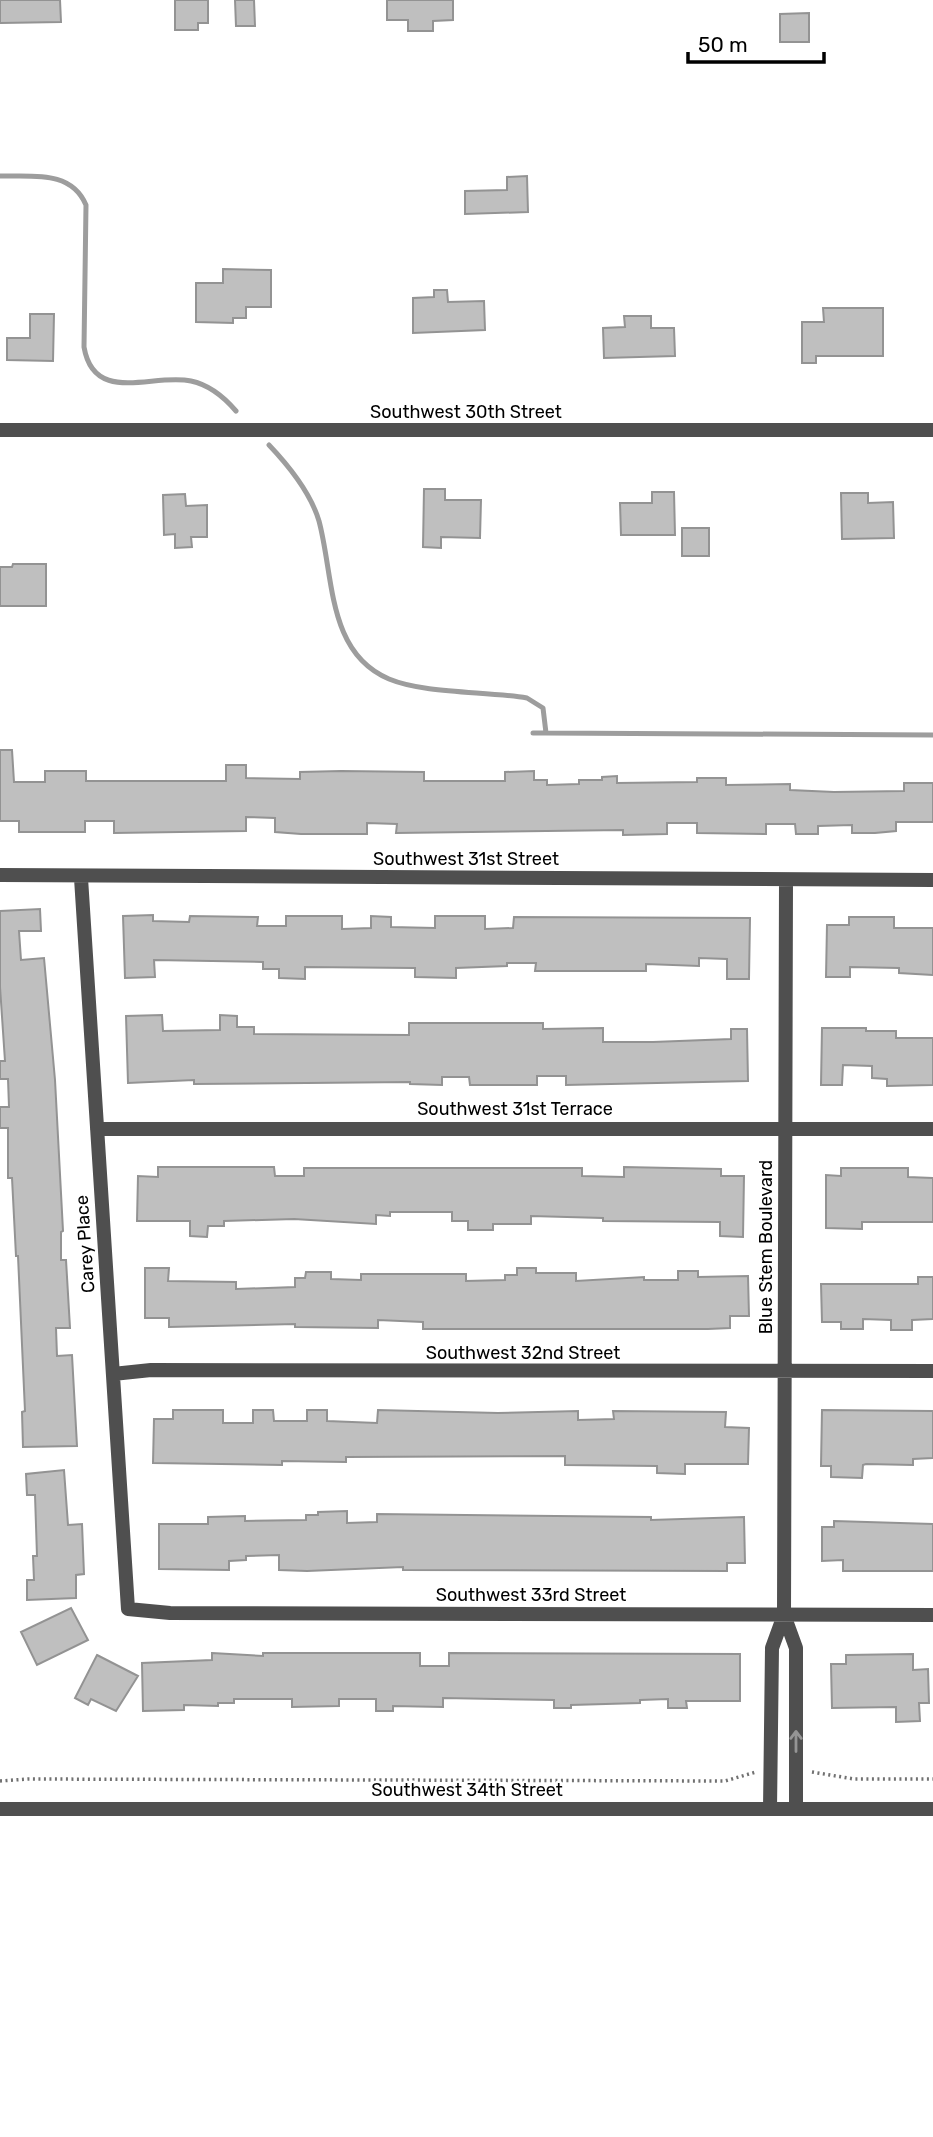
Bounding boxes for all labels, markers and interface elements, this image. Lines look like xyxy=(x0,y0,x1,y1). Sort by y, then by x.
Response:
scale bar xyxy=(688,21,824,65)
text: 50 m xyxy=(698,32,748,57)
street label: Southwest 30th Street xyxy=(370,401,562,423)
street label: Southwest 31st Street xyxy=(373,848,559,870)
street label: Southwest 31st Terrace xyxy=(417,1098,613,1120)
street label: Blue Stem Boulevard xyxy=(755,1160,777,1334)
street label: Carey Place xyxy=(71,1194,99,1294)
street label: Southwest 32nd Street xyxy=(426,1342,620,1364)
street label: Southwest 33rd Street xyxy=(436,1584,626,1606)
one-way arrow xyxy=(789,1730,803,1753)
street label: Southwest 34th Street xyxy=(371,1779,563,1801)

